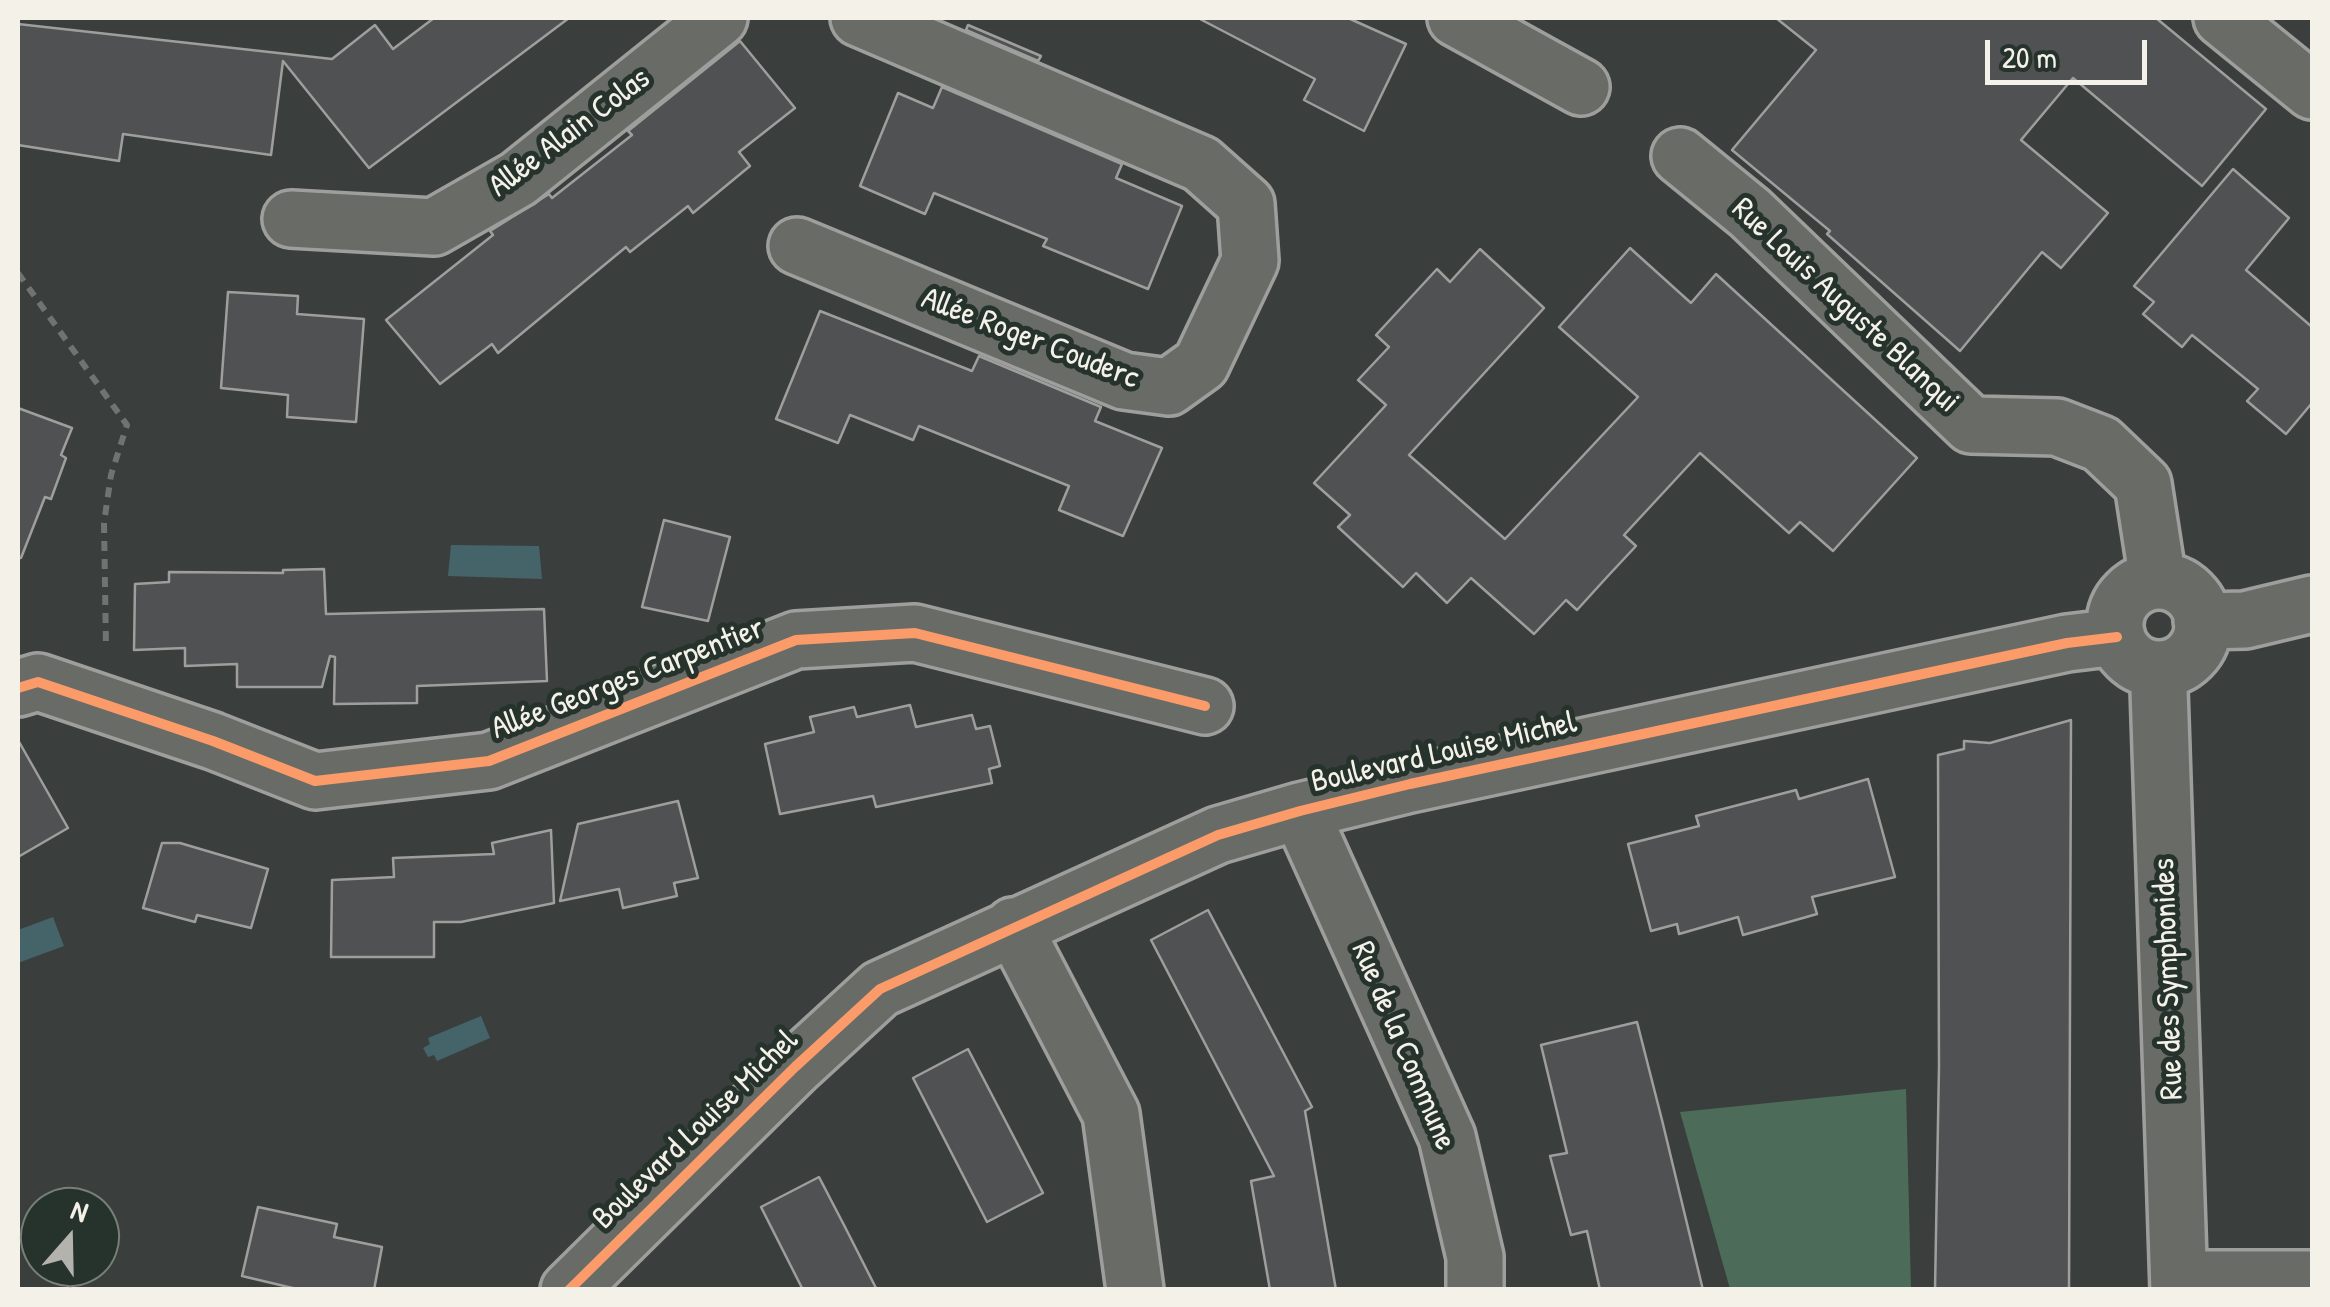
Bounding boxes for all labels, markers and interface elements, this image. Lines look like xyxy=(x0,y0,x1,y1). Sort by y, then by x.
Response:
scale bar xyxy=(1990,20,2152,82)
text: 20 m xyxy=(2002,37,2057,77)
street label: Allée Alain Colas xyxy=(482,60,658,206)
street label: Rue Louis Auguste Blanqui xyxy=(1723,191,1967,421)
street label: Allée Roger Couderc xyxy=(916,280,1144,398)
street label: Allée Georges Carpentier xyxy=(486,609,770,749)
street label: Boulevard Louise Michel xyxy=(1308,704,1580,802)
street label: Rue des Symphonides xyxy=(2146,858,2192,1100)
street label: Rue de la Commune xyxy=(1342,936,1464,1156)
street label: Boulevard Louise Michel xyxy=(585,1022,807,1238)
north arrow xyxy=(20,1187,120,1287)
text: N xyxy=(66,1190,93,1231)

